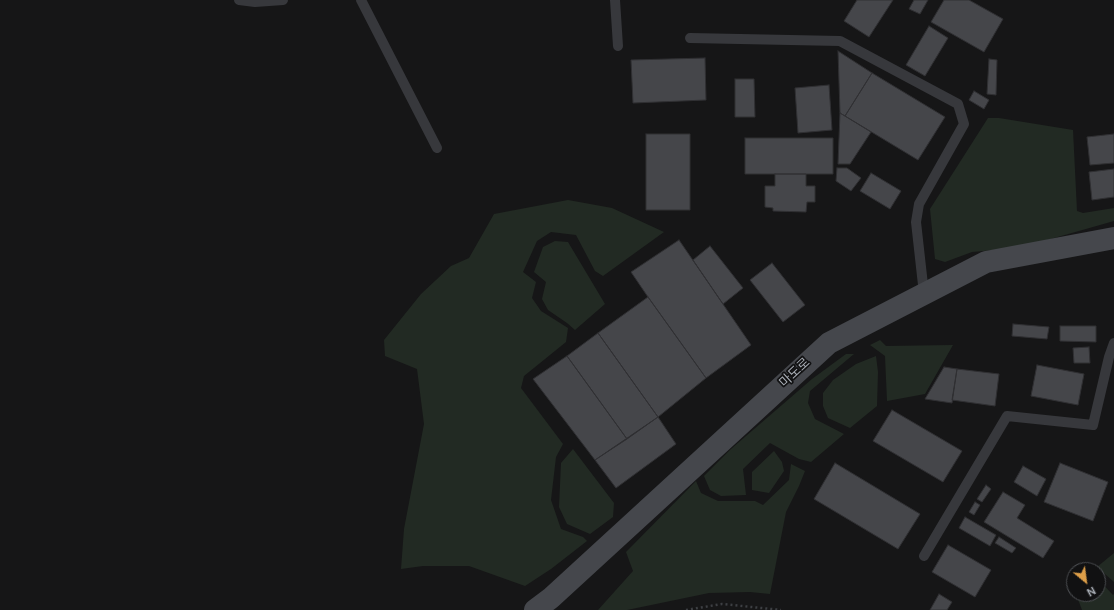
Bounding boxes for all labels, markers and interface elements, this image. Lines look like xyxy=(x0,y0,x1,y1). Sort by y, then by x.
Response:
street label: 마도로 xyxy=(777,355,813,391)
north arrow xyxy=(1066,562,1106,602)
text: N xyxy=(1084,584,1098,600)

